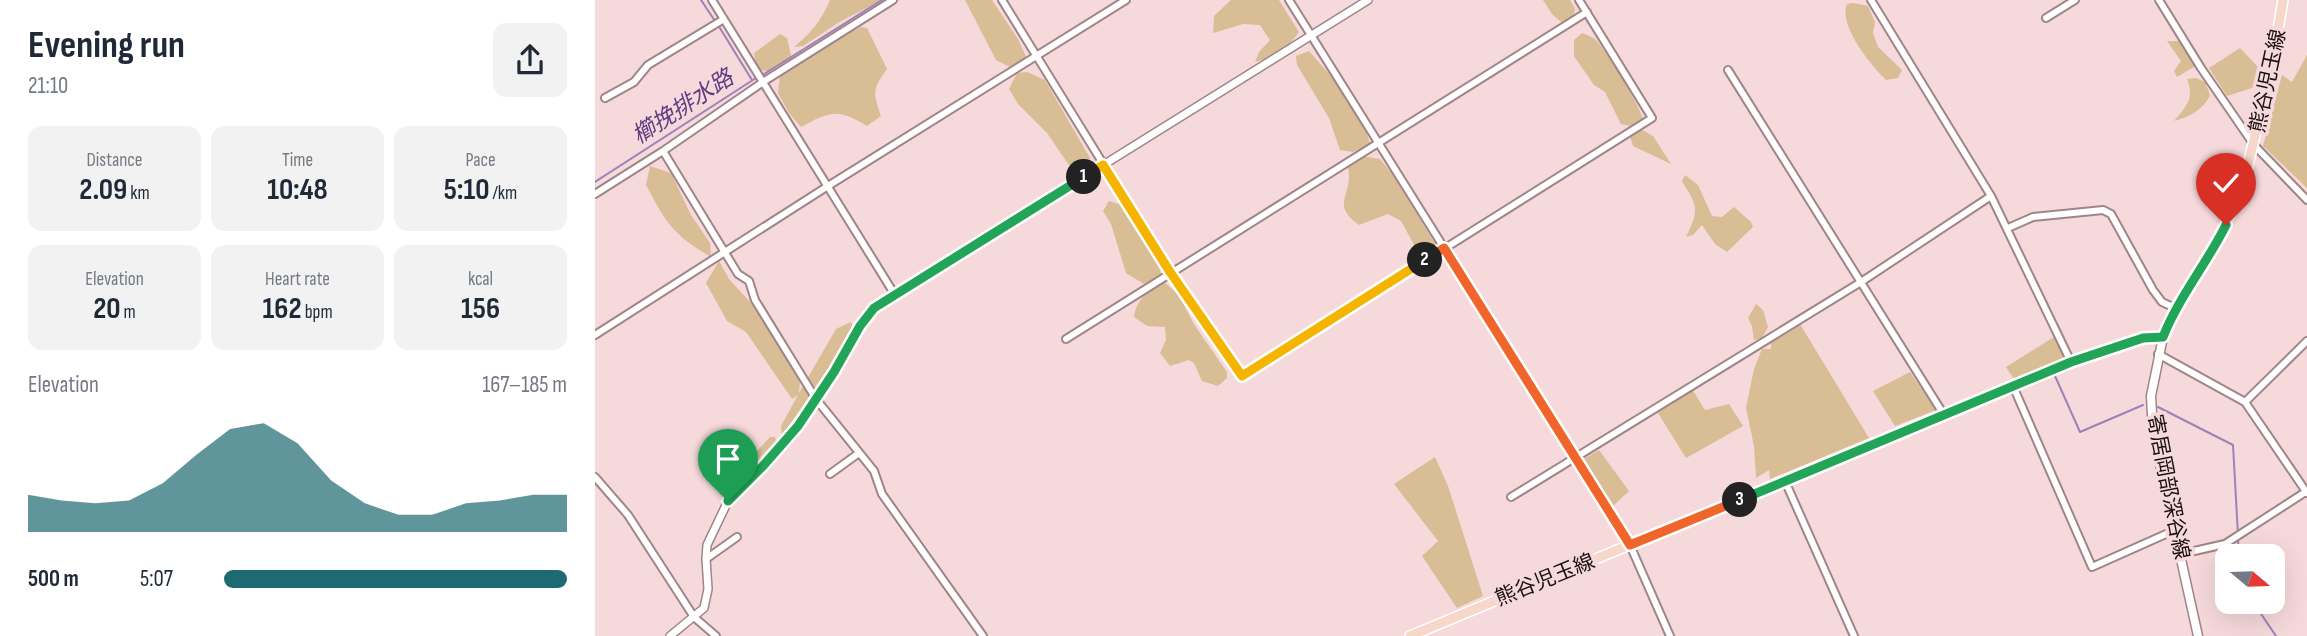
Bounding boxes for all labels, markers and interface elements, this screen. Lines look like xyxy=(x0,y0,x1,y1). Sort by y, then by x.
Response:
text: Evening run xyxy=(28,23,185,68)
button: share xyxy=(493,23,567,97)
street label: 熊谷児玉線 xyxy=(2245,27,2291,135)
water label: 櫛挽排水路 xyxy=(627,63,741,150)
text: 21:10 xyxy=(28,72,68,100)
text: Distance xyxy=(86,149,143,172)
text: Time xyxy=(282,149,313,172)
text: Pace xyxy=(465,149,496,172)
pin xyxy=(2196,153,2256,225)
pin: 1 xyxy=(1067,160,1101,194)
icon: check xyxy=(2207,164,2245,202)
text: 1 xyxy=(1080,165,1087,188)
text: 2.09 xyxy=(79,172,127,208)
text: 10:48 xyxy=(267,172,328,208)
text: 5:10 xyxy=(444,172,490,208)
text: km xyxy=(127,182,150,205)
text: /km xyxy=(490,182,517,205)
pin: 2 xyxy=(1407,243,1443,278)
text: 2 xyxy=(1420,248,1429,271)
text: Elevation xyxy=(85,268,144,291)
text: Heart rate xyxy=(265,268,330,291)
text: kcal xyxy=(468,268,493,291)
text: 20 xyxy=(93,291,121,327)
text: 162 xyxy=(262,291,302,327)
text: 156 xyxy=(461,291,500,327)
text: m xyxy=(121,301,136,324)
text: bpm xyxy=(302,301,333,324)
text: Elevation xyxy=(28,371,99,399)
text: 167–185 m xyxy=(482,371,567,399)
street label: 寄居岡部深谷線 xyxy=(2142,412,2194,562)
pin xyxy=(698,429,758,501)
icon: arrive xyxy=(709,440,747,478)
pin: 3 xyxy=(1723,482,1757,518)
text: 3 xyxy=(1735,488,1744,511)
north arrow xyxy=(2215,544,2285,614)
map controls xyxy=(2215,544,2285,614)
street label: 熊谷児玉線 xyxy=(1492,549,1598,611)
text: 500 m xyxy=(28,565,79,593)
text: 5:07 xyxy=(140,565,173,593)

